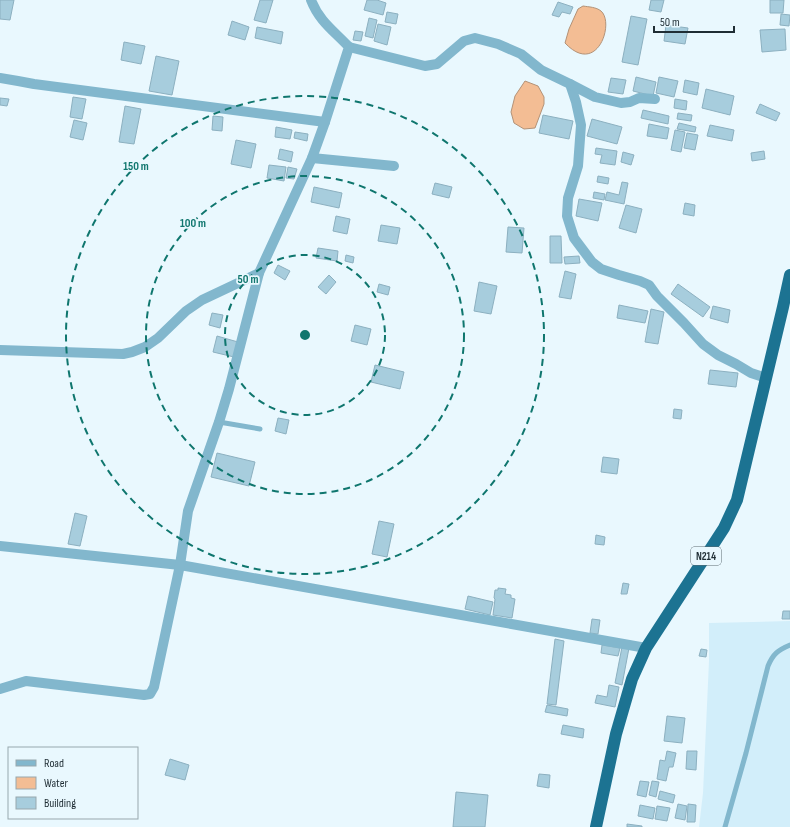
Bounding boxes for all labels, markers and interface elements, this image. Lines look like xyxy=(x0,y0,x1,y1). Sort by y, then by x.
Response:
scale bar xyxy=(654,8,734,34)
text: 50 m xyxy=(660,15,680,30)
text: 150 m xyxy=(123,159,149,174)
text: 100 m xyxy=(180,216,206,231)
text: 50 m xyxy=(238,272,258,287)
centre of rings xyxy=(298,328,312,342)
road number: N214 xyxy=(691,547,721,565)
legend xyxy=(8,747,138,819)
text: Road xyxy=(44,756,64,771)
text: Water xyxy=(44,776,68,791)
text: Building xyxy=(44,796,76,811)

